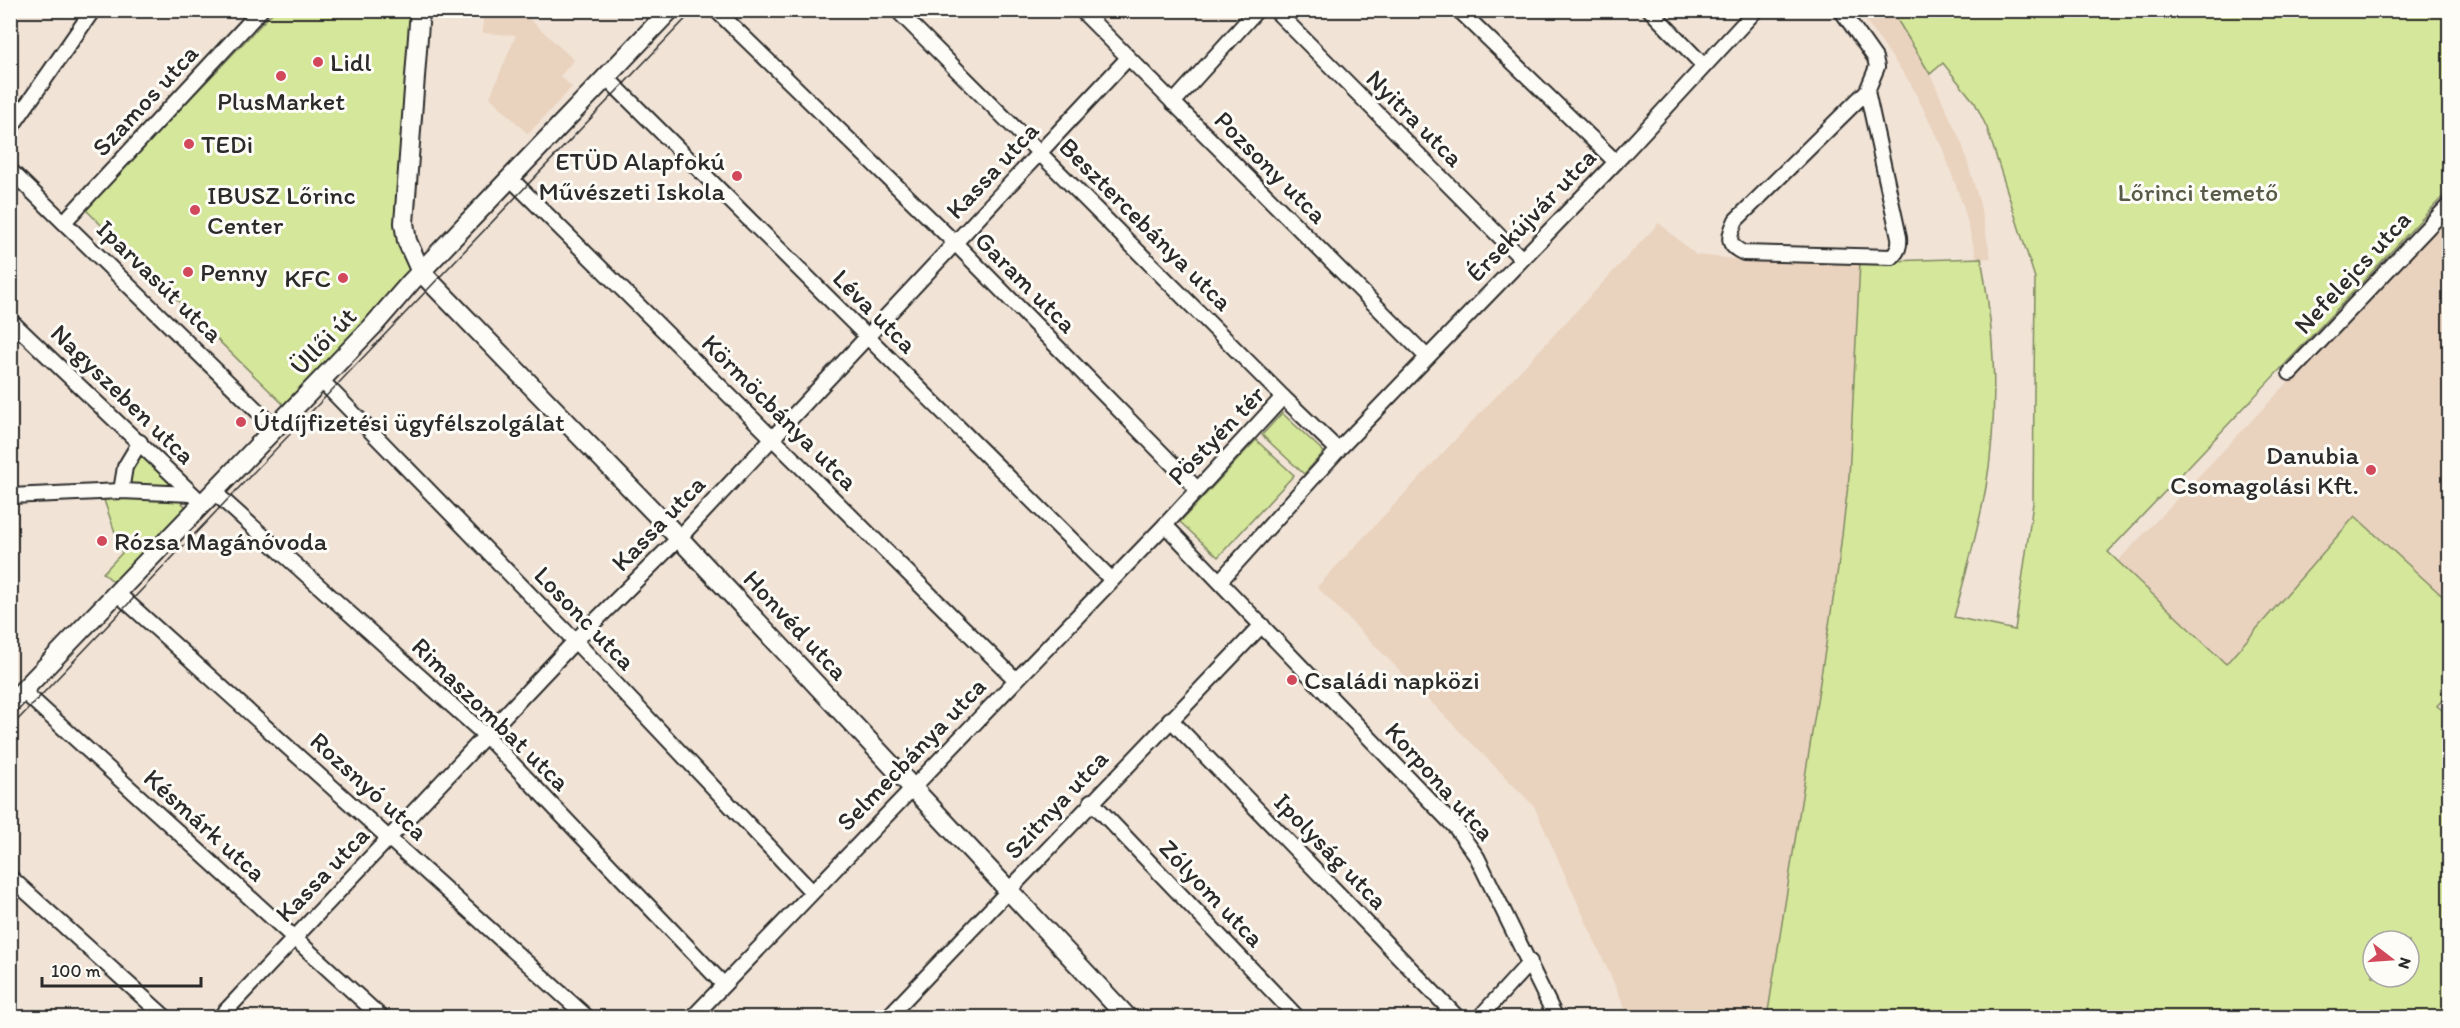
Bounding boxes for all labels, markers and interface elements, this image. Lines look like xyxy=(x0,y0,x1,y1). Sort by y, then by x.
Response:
street label: Szamos utca xyxy=(85,37,205,163)
place label: Lidl xyxy=(330,46,372,78)
marker: Lidl xyxy=(311,55,325,69)
street label: Nyitra utca xyxy=(1360,63,1471,174)
marker: PlusMarket xyxy=(274,69,288,83)
place label: PlusMarket xyxy=(217,85,345,117)
street label: Pozsony utca xyxy=(1208,104,1334,230)
street label: Kassa utca xyxy=(939,114,1046,225)
place label: TEDi xyxy=(201,128,253,160)
street label: Besztercebánya utca xyxy=(1052,130,1240,318)
marker: TEDi xyxy=(182,137,196,151)
street label: Érsekújvár utca xyxy=(1459,141,1603,288)
place label: ETÜD Alapfokú Művészeti Iskola xyxy=(539,145,725,207)
marker: ETÜD Alapfokú Művészeti Iskola xyxy=(730,169,744,183)
park label: Lőrinci temető xyxy=(2117,176,2279,208)
place label: IBUSZ Lőrinc Center xyxy=(207,179,356,241)
marker: IBUSZ Lőrinc Center xyxy=(188,203,202,217)
street label: Nefelejcs utca xyxy=(2287,203,2417,340)
street label: Iparvasút utca xyxy=(90,213,230,349)
street label: Garam utca xyxy=(968,224,1084,340)
place label: Penny xyxy=(200,256,267,288)
place label: KFC xyxy=(284,262,331,294)
street label: Léva utca xyxy=(826,262,924,360)
marker: Penny xyxy=(181,265,195,279)
marker: KFC xyxy=(336,271,350,285)
street label: Üllői út xyxy=(283,300,363,382)
street label: Nagyszeben utca xyxy=(44,317,202,471)
street label: Körmöcbánya utca xyxy=(695,327,865,497)
street label: Pöstyén tér xyxy=(1161,378,1272,492)
place label: Útdíjfizetési ügyfélszolgálat xyxy=(253,406,565,438)
marker: Útdíjfizetési ügyfélszolgálat xyxy=(234,415,248,429)
place label: Danubia Csomagolási Kft. xyxy=(2170,439,2359,501)
marker: Danubia Csomagolási Kft. xyxy=(2364,463,2378,477)
street label: Kassa utca xyxy=(604,468,712,578)
place label: Rózsa Magánóvoda xyxy=(114,525,328,557)
marker: Rózsa Magánóvoda xyxy=(95,534,109,548)
street label: Losonc utca xyxy=(527,559,643,677)
street label: Honvéd utca xyxy=(737,563,856,687)
street label: Rimaszombat utca xyxy=(405,630,577,798)
place label: Családi napközi xyxy=(1304,664,1480,696)
street label: Selmecbánya utca xyxy=(830,670,993,837)
marker: Családi napközi xyxy=(1285,673,1299,687)
street label: Korpona utca xyxy=(1378,715,1502,847)
street label: Rozsnyó utca xyxy=(304,725,435,847)
street label: Szitnya utca xyxy=(997,742,1115,866)
street label: Késmárk utca xyxy=(137,762,273,888)
street label: Ipolyság utca xyxy=(1267,786,1395,916)
street label: Kassa utca xyxy=(268,819,376,929)
street label: Zólyom utca xyxy=(1153,832,1272,954)
north arrow xyxy=(2361,929,2421,989)
scale bar xyxy=(42,950,201,988)
text: N xyxy=(2394,955,2416,971)
text: 100 m xyxy=(51,960,101,982)

